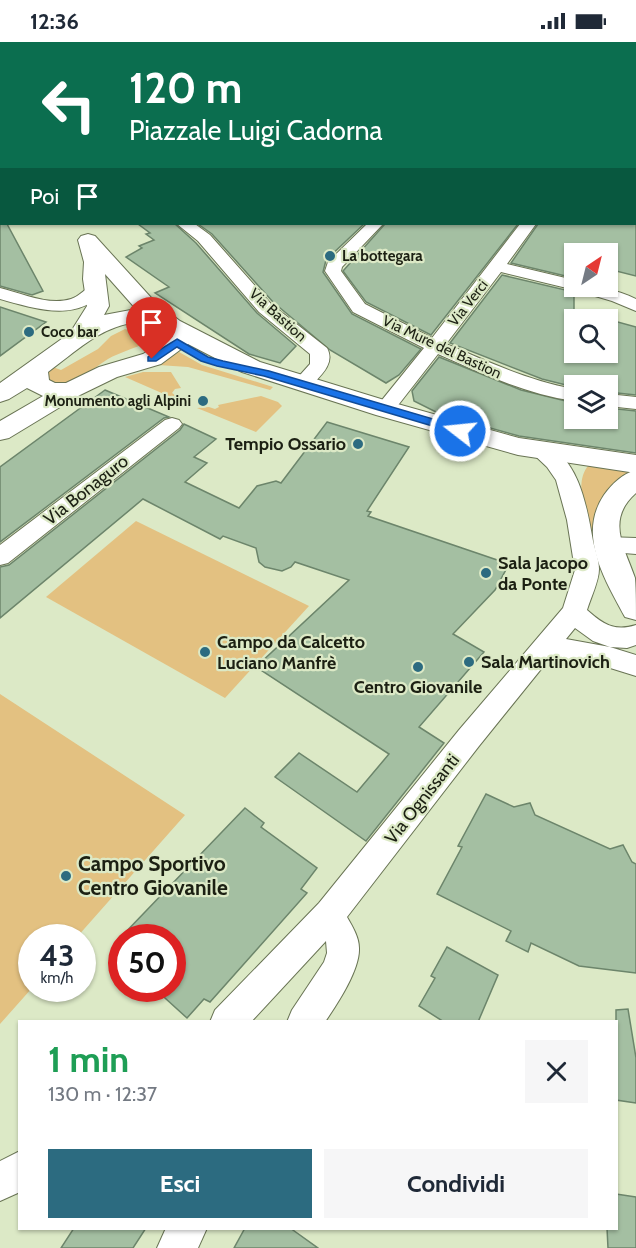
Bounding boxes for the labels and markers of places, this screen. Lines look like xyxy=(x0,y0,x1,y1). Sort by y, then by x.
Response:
place label: La bottegara xyxy=(342,247,423,265)
marker: La bottegara xyxy=(323,249,337,263)
pin xyxy=(126,297,177,359)
place label: Coco bar xyxy=(41,323,98,341)
marker: Coco bar xyxy=(22,325,36,339)
place label: Monumento agli Alpini xyxy=(44,392,191,410)
marker: Monumento agli Alpini xyxy=(196,394,210,408)
place label: Tempio Ossario xyxy=(225,433,346,455)
marker: Tempio Ossario xyxy=(351,437,365,451)
place label: Sala Jacopo da Ponte xyxy=(498,552,588,595)
marker: Sala Jacopo da Ponte xyxy=(479,566,493,580)
place label: Campo da Calcetto Luciano Manfrè xyxy=(217,631,365,674)
marker: Campo da Calcetto Luciano Manfrè xyxy=(198,645,212,659)
place label: Sala Martinovich xyxy=(481,651,610,673)
marker: Sala Martinovich xyxy=(462,655,476,669)
marker: Centro Giovanile xyxy=(411,660,425,674)
place label: Centro Giovanile xyxy=(354,676,482,698)
place label: Campo Sportivo Centro Giovanile xyxy=(78,851,228,900)
marker: Campo Sportivo Centro Giovanile xyxy=(59,869,73,883)

